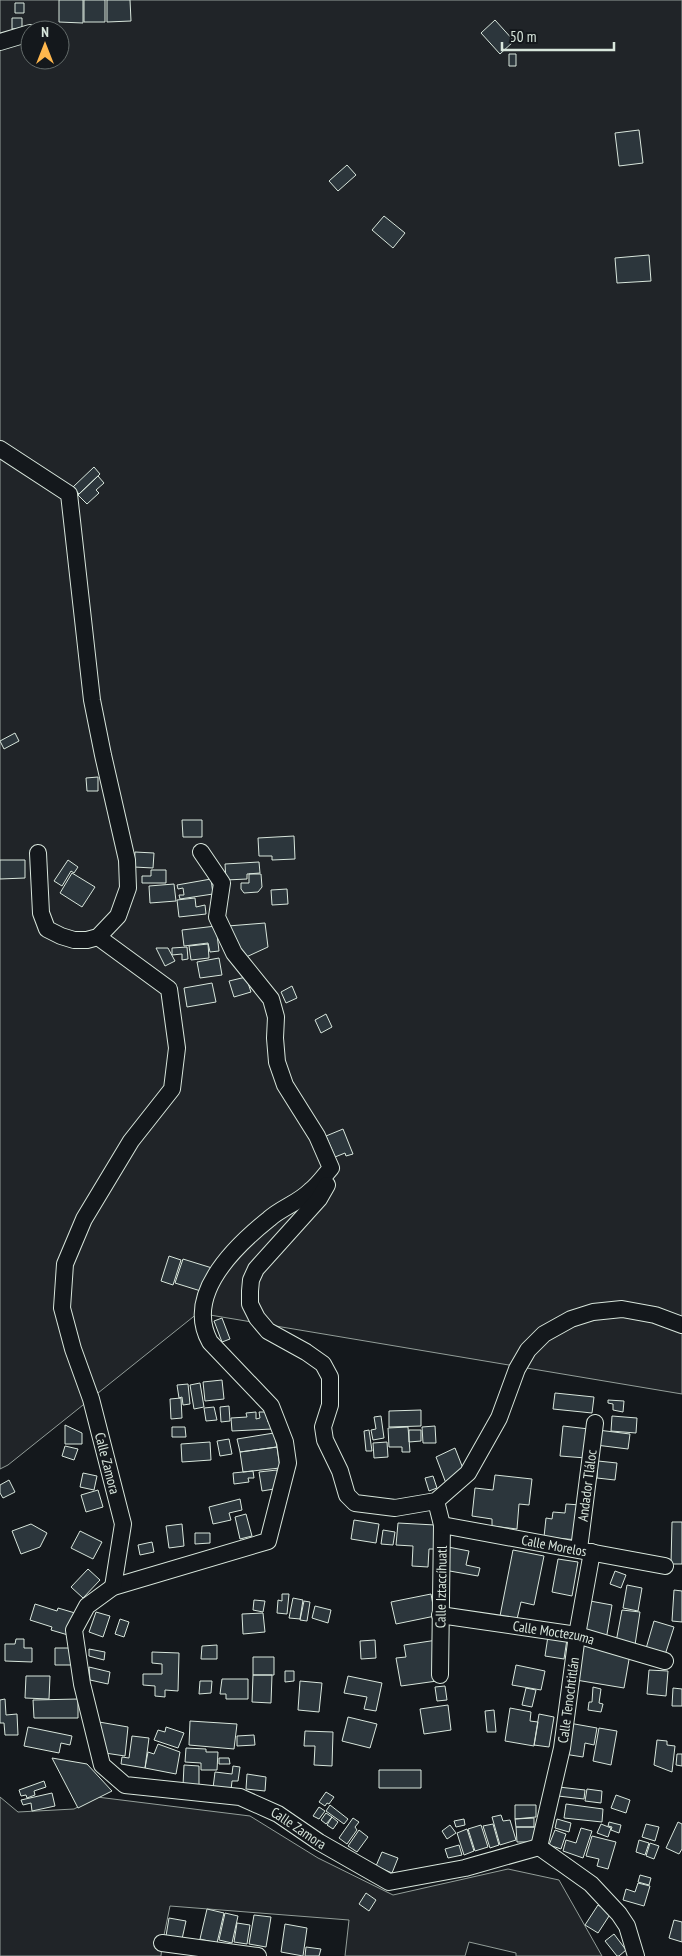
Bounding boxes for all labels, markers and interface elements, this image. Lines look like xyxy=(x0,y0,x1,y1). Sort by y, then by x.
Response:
north arrow xyxy=(20,20,70,70)
scale bar xyxy=(502,20,614,52)
text: N xyxy=(41,23,49,41)
text: 50 m xyxy=(510,27,536,46)
street label: Calle Zamora xyxy=(91,1430,124,1496)
street label: Andador Tláloc xyxy=(574,1448,601,1523)
street label: Calle Morelos xyxy=(520,1531,588,1560)
street label: Calle Iztaccíhuatl xyxy=(431,1545,451,1628)
street label: Calle Moctezuma xyxy=(512,1617,597,1649)
street label: Calle Tenochtitlán xyxy=(554,1656,583,1744)
street label: Calle Zamora xyxy=(268,1803,329,1853)

